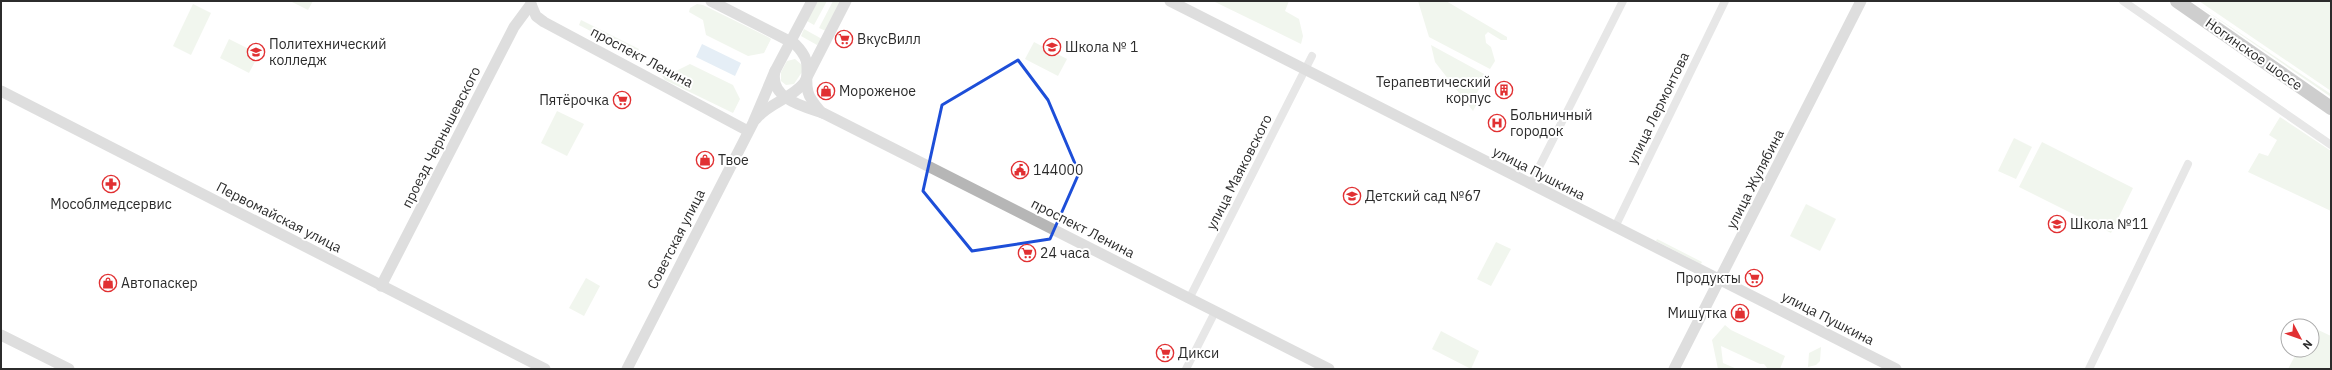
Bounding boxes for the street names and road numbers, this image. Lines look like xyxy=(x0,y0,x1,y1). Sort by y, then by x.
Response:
street label: Ногинское шоссе xyxy=(2202,14,2306,94)
street label: проспект Ленина xyxy=(588,22,697,92)
street label: улица Лермонтова xyxy=(1623,48,1693,167)
street label: проезд Чернышевского xyxy=(398,63,485,211)
street label: улица Маяковского xyxy=(1202,111,1276,233)
street label: улица Жулябина xyxy=(1722,126,1788,232)
street label: улица Пушкина xyxy=(1490,142,1589,204)
street label: Первомайская улица xyxy=(213,178,345,257)
street label: Советская улица xyxy=(643,185,709,292)
street label: проспект Ленина xyxy=(1028,194,1138,262)
street label: улица Пушкина xyxy=(1779,287,1878,349)

